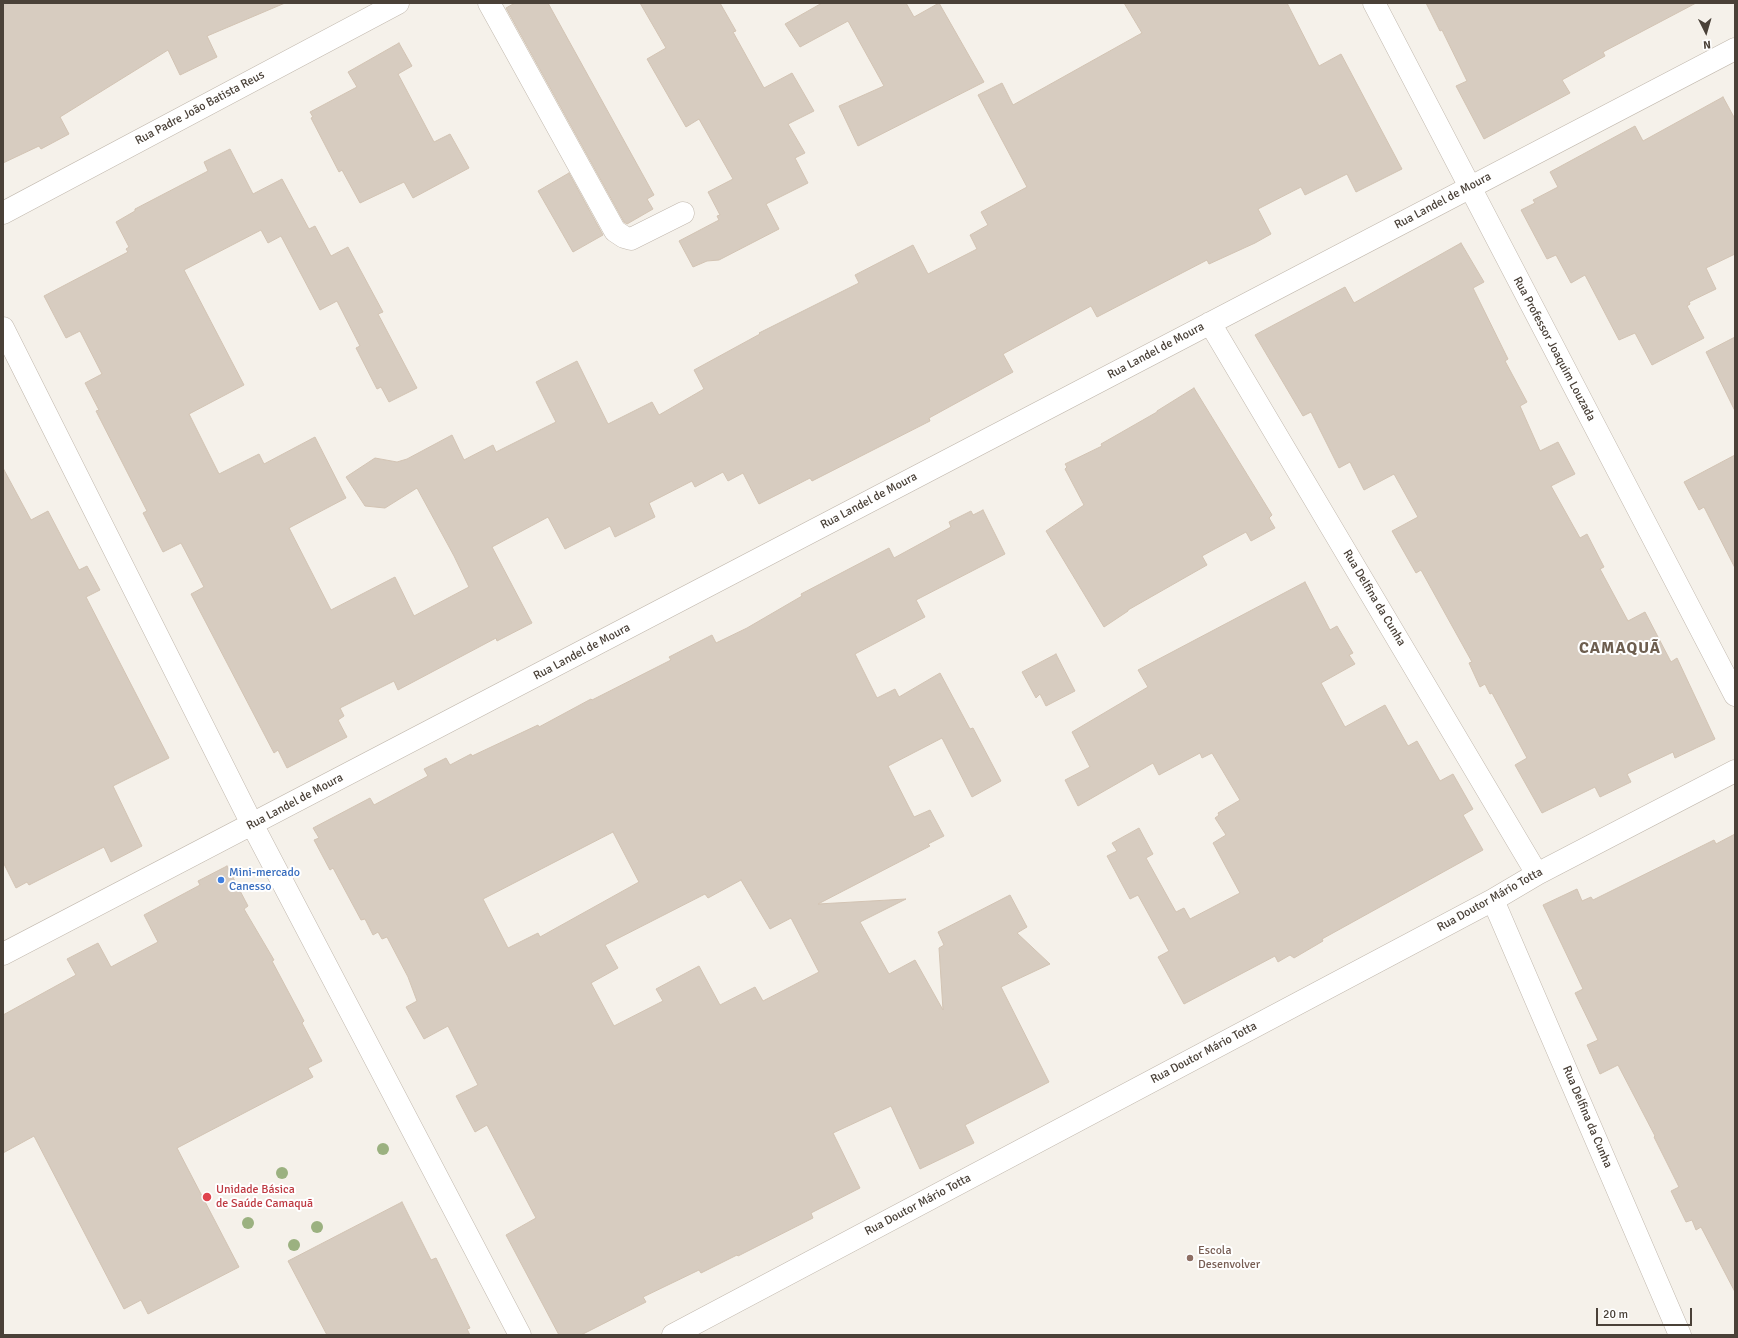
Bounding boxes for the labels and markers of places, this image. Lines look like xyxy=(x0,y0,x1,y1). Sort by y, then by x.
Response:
place label: Mini-mercado Canesso xyxy=(229,866,300,894)
marker: Mini-mercado Canesso xyxy=(216,875,226,885)
place label: Unidade Básica de Saúde Camaquã xyxy=(216,1183,313,1211)
marker: Unidade Básica de Saúde Camaquã xyxy=(201,1191,213,1203)
place label: Escola Desenvolver xyxy=(1198,1244,1260,1272)
marker: Escola Desenvolver xyxy=(1185,1253,1195,1263)

